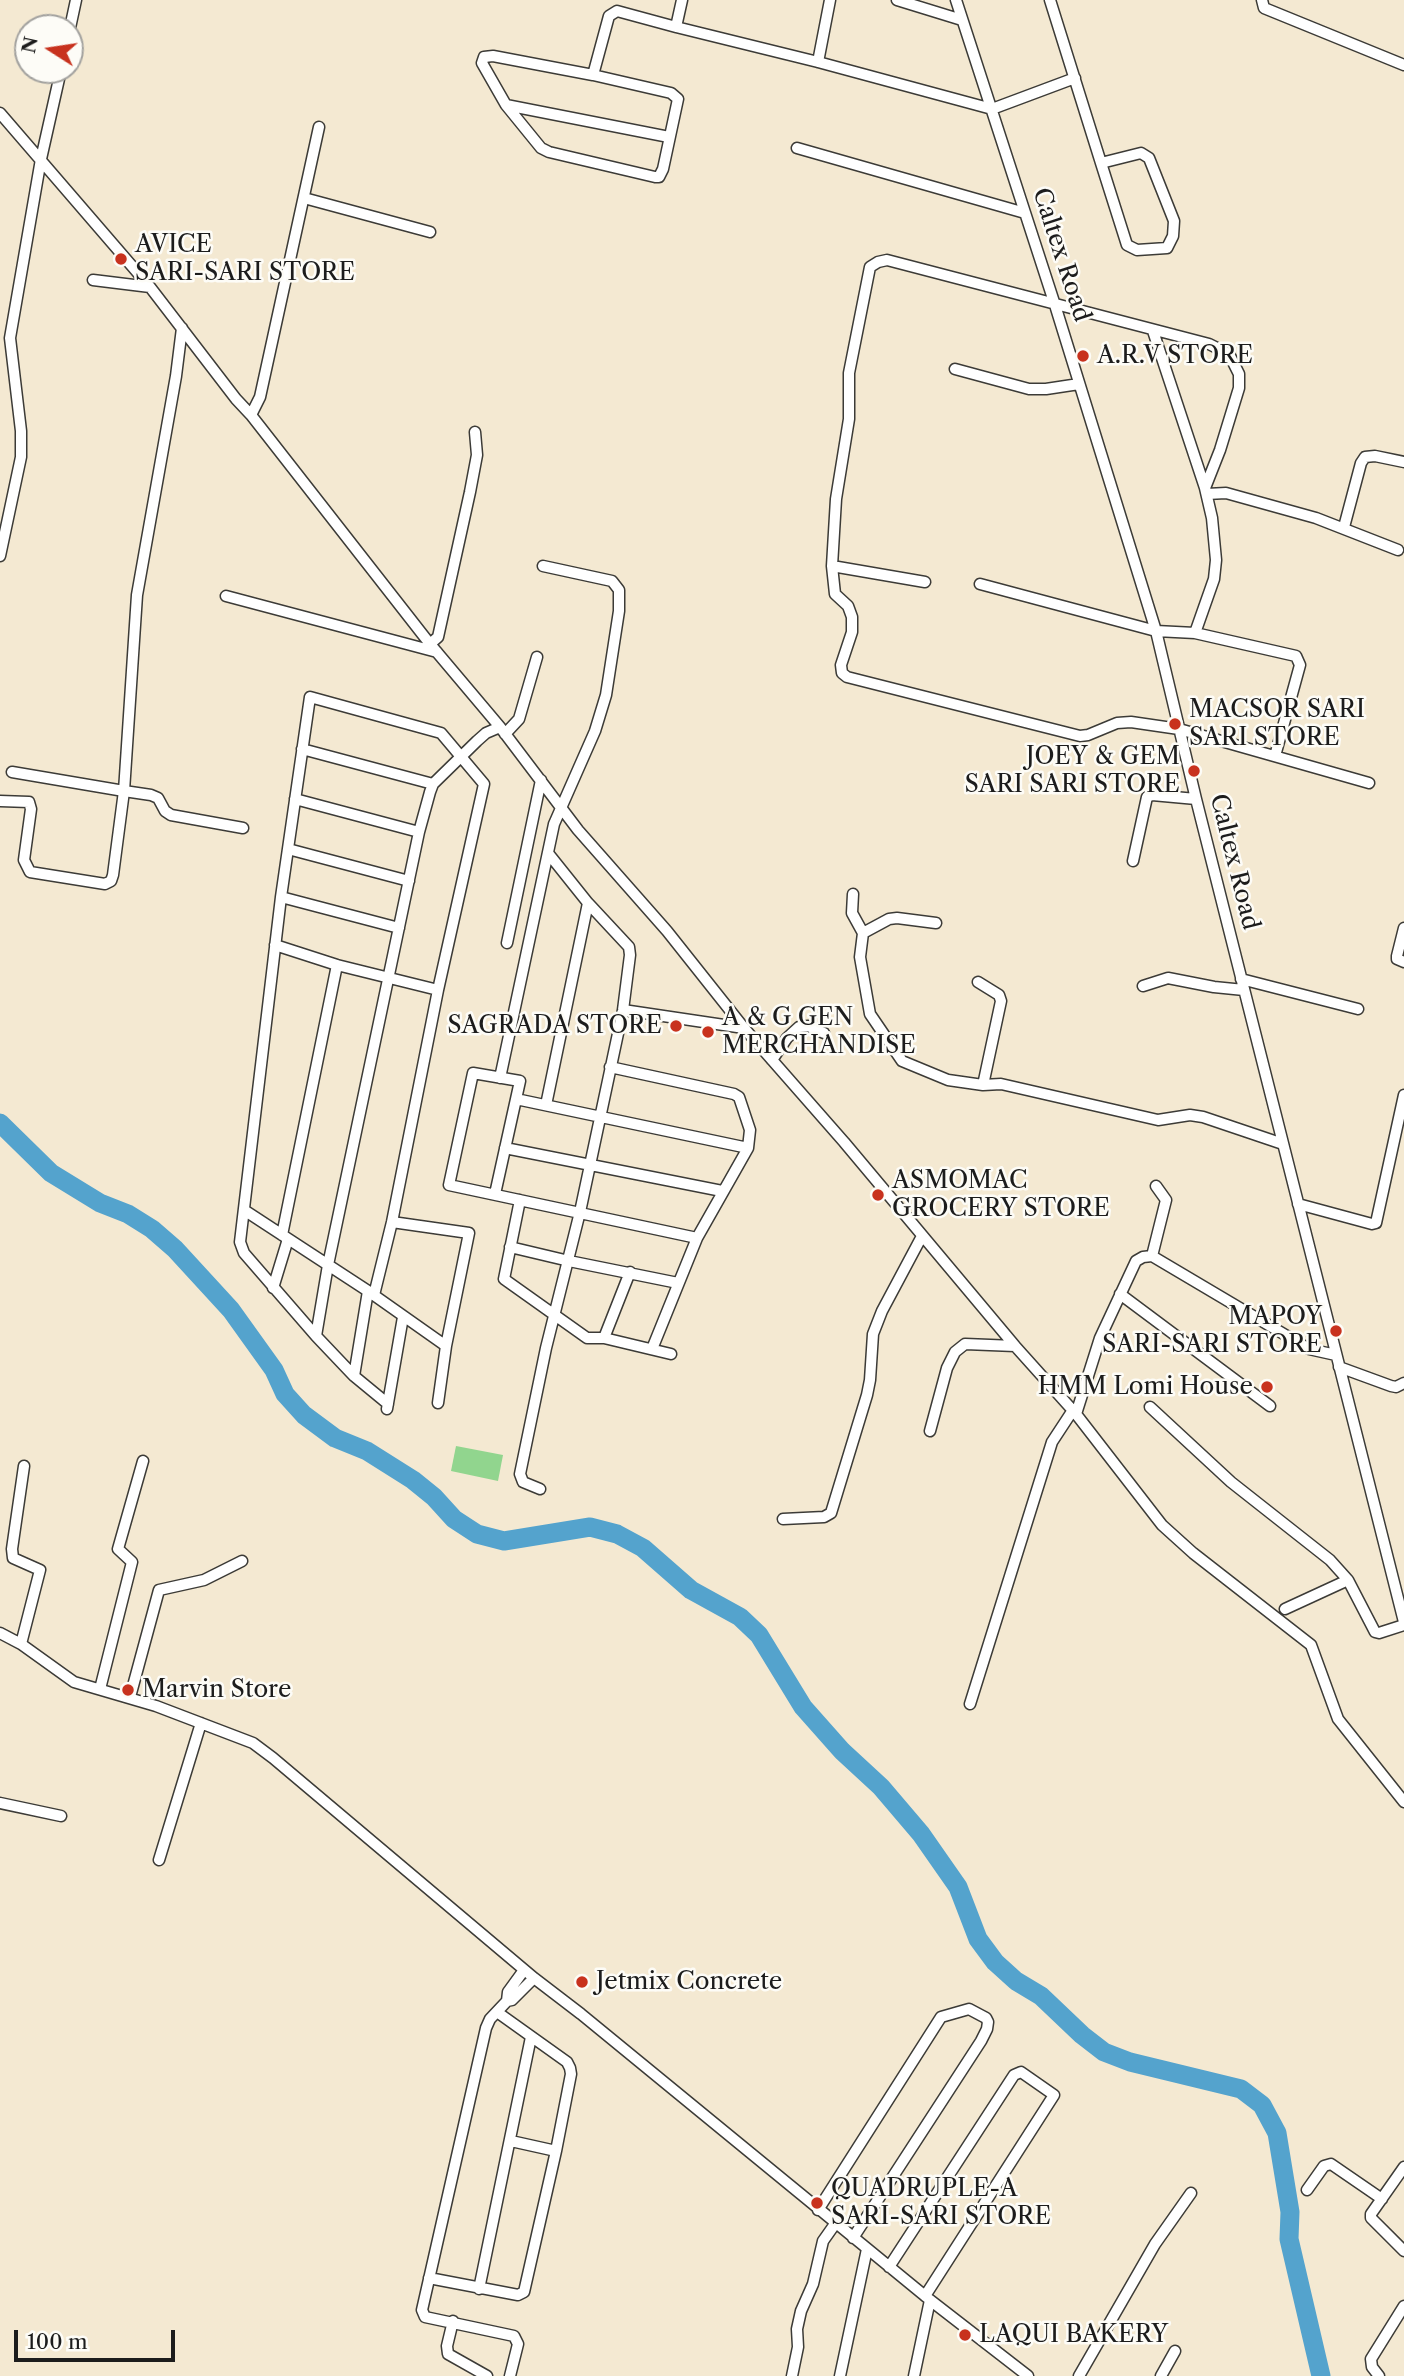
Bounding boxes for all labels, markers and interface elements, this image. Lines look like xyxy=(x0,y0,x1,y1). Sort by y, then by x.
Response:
north arrow xyxy=(14,14,84,84)
text: N xyxy=(17,34,43,55)
street label: Caltex Road xyxy=(1026,184,1096,326)
place label: AVICE SARI-SARI STORE xyxy=(135,231,355,287)
marker: AVICE SARI-SARI STORE xyxy=(113,251,129,267)
place label: A.R.V STORE xyxy=(1097,342,1253,370)
marker: A.R.V STORE xyxy=(1075,348,1091,364)
place label: MACSOR SARI SARI STORE xyxy=(1189,696,1365,752)
marker: MACSOR SARI SARI STORE xyxy=(1167,716,1183,732)
place label: JOEY & GEM SARI SARI STORE xyxy=(964,743,1180,799)
marker: JOEY & GEM SARI SARI STORE xyxy=(1186,763,1202,779)
street label: Caltex Road xyxy=(1203,791,1265,933)
place label: A & G GEN MERCHANDISE xyxy=(722,1004,916,1060)
place label: SAGRADA STORE xyxy=(447,1012,662,1040)
marker: SAGRADA STORE xyxy=(668,1018,684,1034)
marker: A & G GEN MERCHANDISE xyxy=(700,1024,716,1040)
place label: ASMOMAC GROCERY STORE xyxy=(892,1167,1110,1223)
marker: ASMOMAC GROCERY STORE xyxy=(870,1187,886,1203)
place label: MAPOY SARI-SARI STORE xyxy=(1102,1303,1322,1359)
marker: MAPOY SARI-SARI STORE xyxy=(1328,1323,1344,1339)
place label: HMM Lomi House xyxy=(1038,1373,1253,1401)
marker: HMM Lomi House xyxy=(1259,1379,1275,1395)
place label: Marvin Store xyxy=(142,1676,291,1704)
marker: Marvin Store xyxy=(120,1682,136,1698)
place label: Jetmix Concrete xyxy=(596,1968,782,1996)
marker: Jetmix Concrete xyxy=(574,1974,590,1990)
place label: QUADRUPLE-A SARI-SARI STORE xyxy=(831,2175,1051,2231)
marker: QUADRUPLE-A SARI-SARI STORE xyxy=(809,2195,825,2211)
scale bar xyxy=(18,2316,178,2360)
place label: LAQUI BAKERY xyxy=(979,2321,1168,2349)
marker: LAQUI BAKERY xyxy=(957,2327,973,2343)
text: 100 m xyxy=(27,2329,88,2354)

